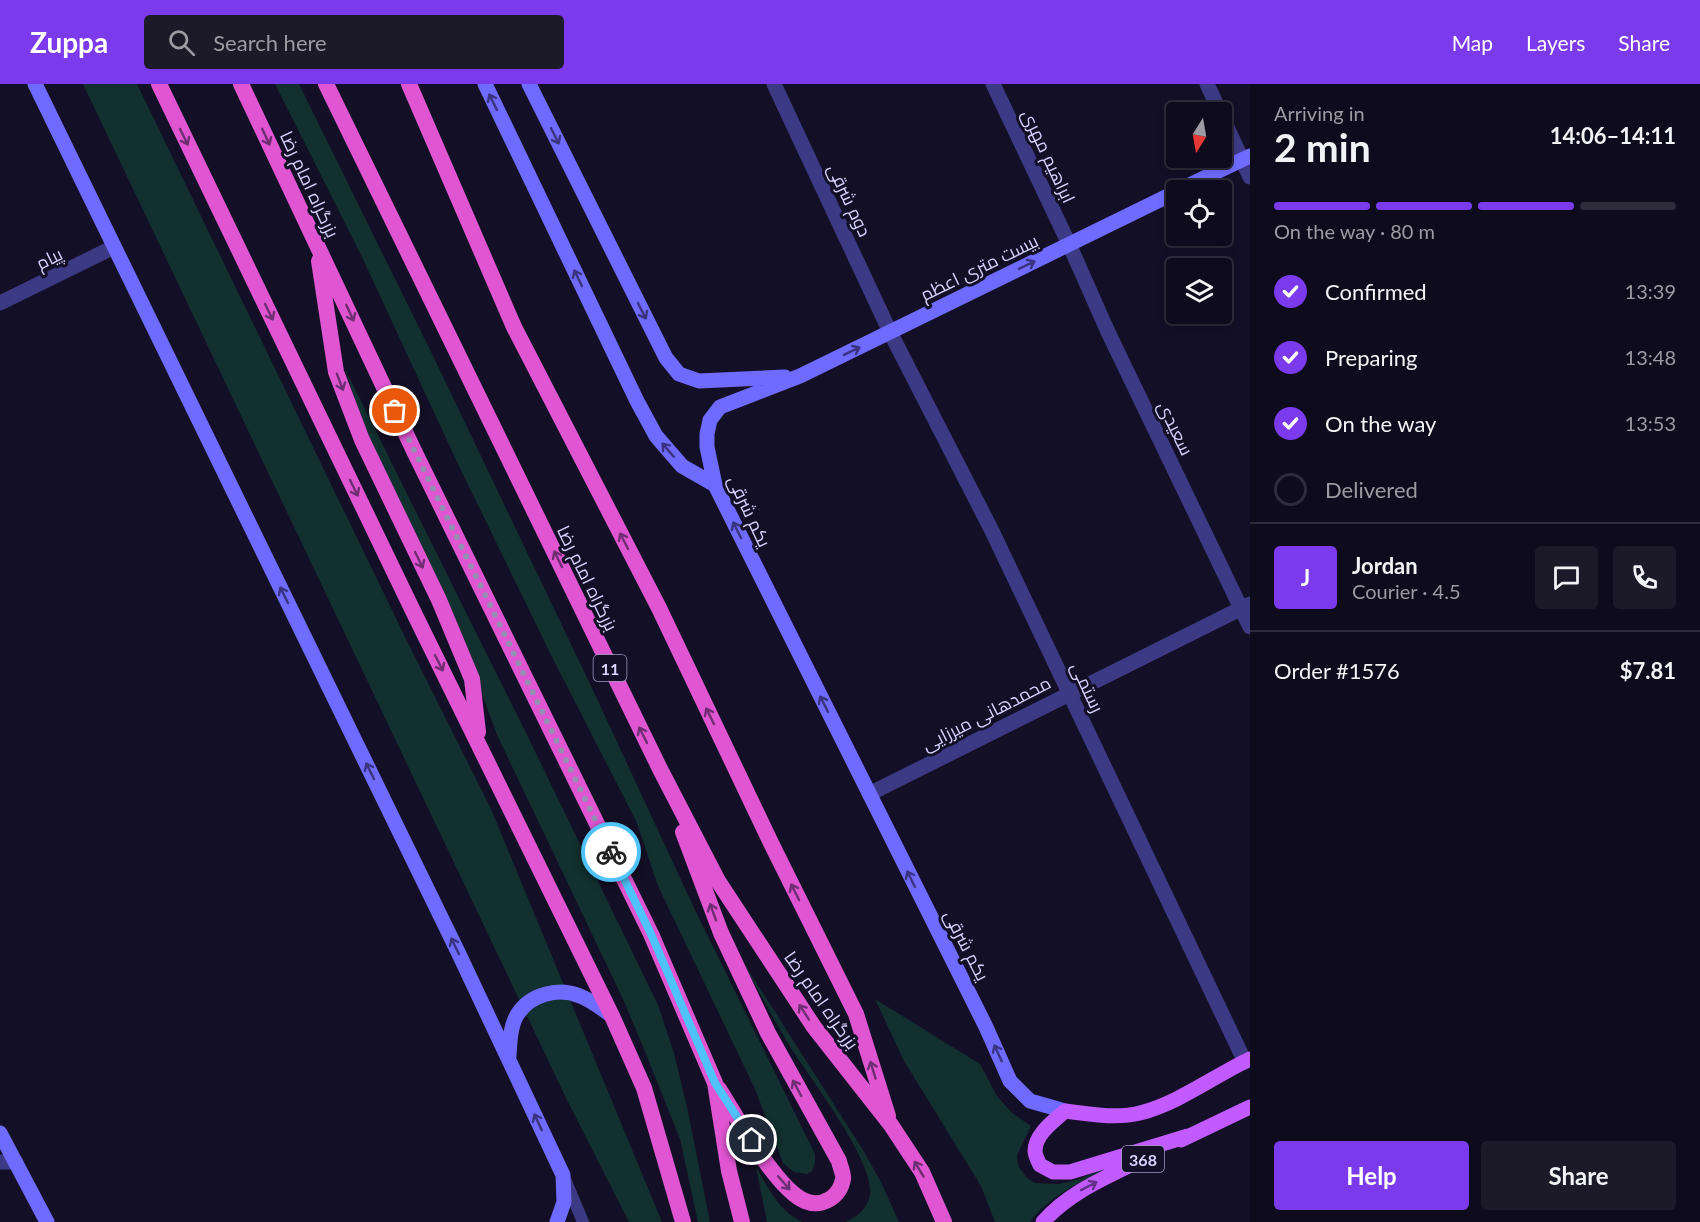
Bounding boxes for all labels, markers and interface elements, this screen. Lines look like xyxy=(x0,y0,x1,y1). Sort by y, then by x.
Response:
search box xyxy=(144,15,564,69)
text: Zuppa xyxy=(30,25,108,59)
icon: search xyxy=(165,26,198,59)
text: Search here xyxy=(213,29,327,56)
text: Map xyxy=(1452,30,1493,55)
text: Layers xyxy=(1526,30,1585,55)
text: Share xyxy=(1618,30,1670,55)
one-way arrow xyxy=(487,94,499,112)
text: Arriving in xyxy=(1274,101,1365,125)
north arrow xyxy=(1166,102,1232,168)
map controls xyxy=(1166,102,1232,324)
street label: ابراهیم مهری xyxy=(1016,106,1080,207)
text: 14:06–14:11 xyxy=(1550,122,1676,149)
text: 2 min xyxy=(1274,124,1371,170)
one-way arrow xyxy=(179,127,191,145)
one-way arrow xyxy=(261,127,273,145)
street label: بزرگراه امام رضا xyxy=(274,127,344,242)
one-way arrow xyxy=(550,127,561,145)
street label: دوم شرقی xyxy=(822,160,876,241)
button: locate xyxy=(1166,180,1232,246)
text: On the way · 80 m xyxy=(1274,219,1435,243)
street label: بیست متری اعظم xyxy=(916,229,1043,307)
street label: پیام xyxy=(32,242,67,276)
one-way arrow xyxy=(1018,258,1036,270)
button: layers xyxy=(1166,258,1232,324)
one-way arrow xyxy=(572,269,584,287)
icon: check xyxy=(1274,275,1307,308)
text: Confirmed xyxy=(1325,278,1427,305)
text: 13:39 xyxy=(1625,279,1676,303)
one-way arrow xyxy=(637,301,649,319)
one-way arrow xyxy=(264,303,275,321)
one-way arrow xyxy=(344,304,356,322)
icon: check xyxy=(1274,341,1307,374)
one-way arrow xyxy=(843,344,861,356)
text: Preparing xyxy=(1325,344,1417,371)
text: 13:48 xyxy=(1625,345,1676,369)
one-way arrow xyxy=(335,372,346,391)
pin xyxy=(369,385,420,436)
icon: bag xyxy=(378,394,411,427)
street label: سعیدی xyxy=(1153,397,1198,459)
icon: check xyxy=(1274,407,1307,440)
text: On the way xyxy=(1325,410,1436,437)
text: 13:53 xyxy=(1625,411,1676,435)
one-way arrow xyxy=(662,442,675,458)
street label: یکم شرقی xyxy=(722,472,776,551)
text: Delivered xyxy=(1325,476,1418,503)
one-way arrow xyxy=(348,479,360,497)
one-way arrow xyxy=(731,521,742,539)
street label: بزرگراه امام رضا xyxy=(551,522,623,635)
one-way arrow xyxy=(618,533,630,550)
button: chat xyxy=(1535,546,1598,609)
button: phone xyxy=(1613,546,1676,609)
one-way arrow xyxy=(414,551,426,569)
one-way arrow xyxy=(551,551,563,569)
text: Jordan xyxy=(1352,552,1418,579)
text: J xyxy=(1301,564,1310,591)
text: Courier · 4.5 xyxy=(1352,579,1461,603)
one-way arrow xyxy=(278,587,290,605)
one-way arrow xyxy=(434,654,445,672)
road number: 11 xyxy=(594,655,626,681)
text: Order #1576 xyxy=(1274,657,1400,684)
text: $7.81 xyxy=(1620,657,1676,684)
street label: رستمی xyxy=(1066,658,1109,716)
street label: محمدهانی میرزایی xyxy=(918,671,1055,756)
one-way arrow xyxy=(818,696,830,714)
one-way arrow xyxy=(704,708,716,726)
one-way arrow xyxy=(637,726,648,744)
one-way arrow xyxy=(363,762,375,780)
courier xyxy=(581,822,641,882)
icon: bike xyxy=(595,836,628,869)
one-way arrow xyxy=(905,870,917,888)
one-way arrow xyxy=(789,883,800,901)
one-way arrow xyxy=(706,903,717,922)
street label: یکم شرقی xyxy=(938,906,994,985)
one-way arrow xyxy=(449,937,461,955)
street label: بزرگراه امام رضا xyxy=(778,947,864,1054)
one-way arrow xyxy=(798,1004,810,1021)
one-way arrow xyxy=(991,1045,1003,1063)
one-way arrow xyxy=(867,1061,878,1080)
one-way arrow xyxy=(791,1079,802,1097)
one-way arrow xyxy=(532,1114,544,1132)
pin xyxy=(726,1114,777,1165)
icon: home xyxy=(735,1123,768,1156)
button: Help xyxy=(1274,1141,1469,1210)
button: Share xyxy=(1481,1141,1676,1210)
road number: 368 xyxy=(1122,1146,1164,1172)
one-way arrow xyxy=(913,1161,925,1178)
one-way arrow xyxy=(777,1176,791,1191)
one-way arrow xyxy=(1079,1180,1097,1191)

